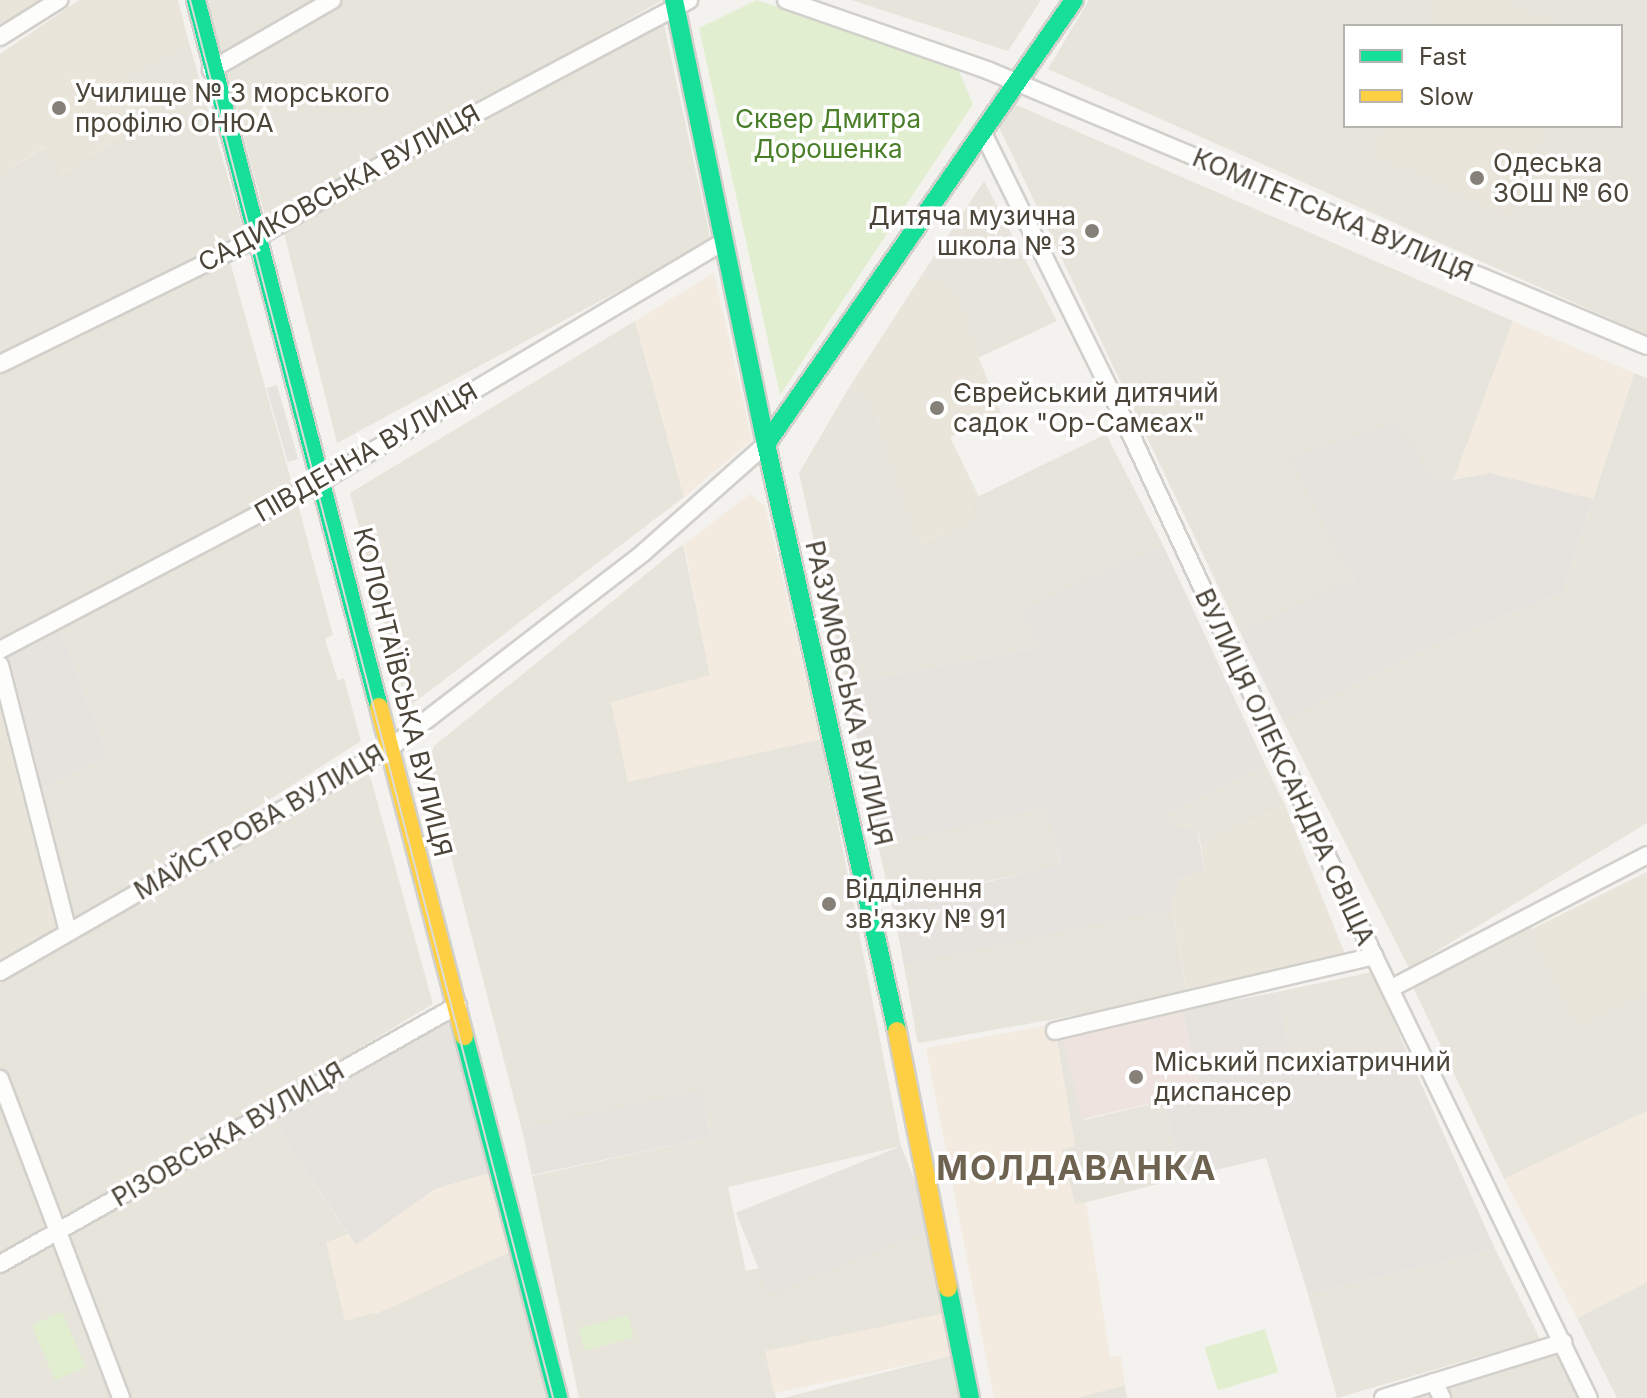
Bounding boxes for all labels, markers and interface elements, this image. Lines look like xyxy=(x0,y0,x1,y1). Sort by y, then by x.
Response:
legend xyxy=(1343,24,1623,128)
text: Fast xyxy=(1419,42,1467,71)
place label: Училище № 3 морського профілю ОНЮА xyxy=(75,77,390,138)
text: Slow xyxy=(1419,82,1474,111)
street label: САДИКОВСЬКА ВУЛИЦЯ xyxy=(193,97,485,279)
marker: Училище № 3 морського профілю ОНЮА xyxy=(50,99,68,117)
park label: Сквер Дмитра Дорошенка xyxy=(735,103,921,164)
street label: КОМІТЕТСЬКА ВУЛИЦЯ xyxy=(1188,142,1478,288)
place label: Одеська ЗОШ № 60 xyxy=(1493,147,1629,208)
marker: Одеська ЗОШ № 60 xyxy=(1468,169,1486,187)
place label: Дитяча музична школа № 3 xyxy=(869,200,1076,262)
marker: Дитяча музична школа № 3 xyxy=(1083,222,1101,240)
street label: ПІВДЕННА ВУЛИЦЯ xyxy=(249,375,483,529)
place label: Єврейський дитячий садок "Ор-Самєах" xyxy=(953,377,1219,438)
marker: Єврейський дитячий садок "Ор-Самєах" xyxy=(928,399,946,417)
street label: КОЛОНТАЇВСЬКА ВУЛИЦЯ xyxy=(347,524,459,860)
street label: РАЗУМОВСЬКА ВУЛИЦЯ xyxy=(799,538,899,848)
street label: ВУЛИЦЯ ОЛЕКСАНДРА СВІЩА xyxy=(1188,584,1382,950)
street label: МАЙСТРОВА ВУЛИЦЯ xyxy=(128,738,390,906)
place label: Відділення зв'язку № 91 xyxy=(845,873,1006,934)
marker: Відділення зв'язку № 91 xyxy=(820,895,838,913)
place label: Міський психіатричний диспансер xyxy=(1154,1046,1451,1108)
street label: РІЗОВСЬКА ВУЛИЦЯ xyxy=(106,1055,350,1213)
marker: Міський психіатричний диспансер xyxy=(1125,1066,1147,1088)
district label: МОЛДАВАНКА xyxy=(936,1148,1218,1188)

